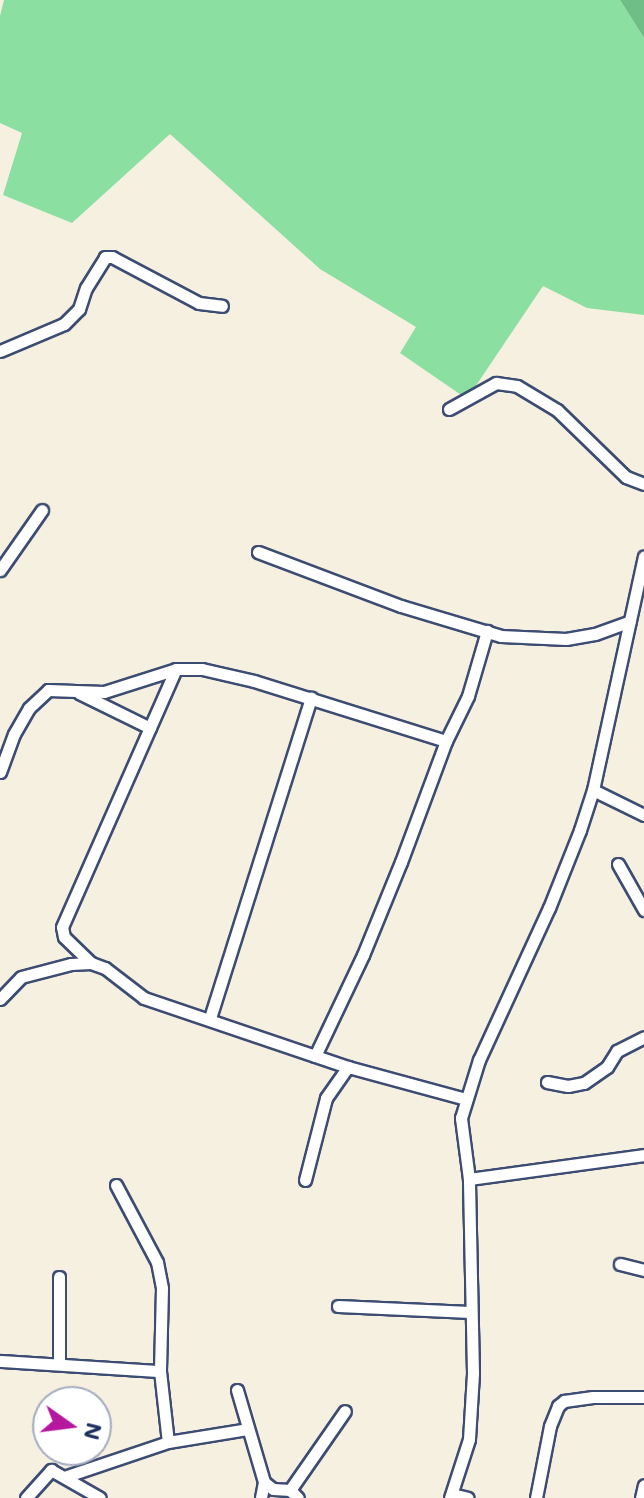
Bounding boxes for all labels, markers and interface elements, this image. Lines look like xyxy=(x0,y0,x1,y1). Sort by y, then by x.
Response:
north arrow xyxy=(32,1386,112,1466)
text: N xyxy=(78,1420,110,1443)

